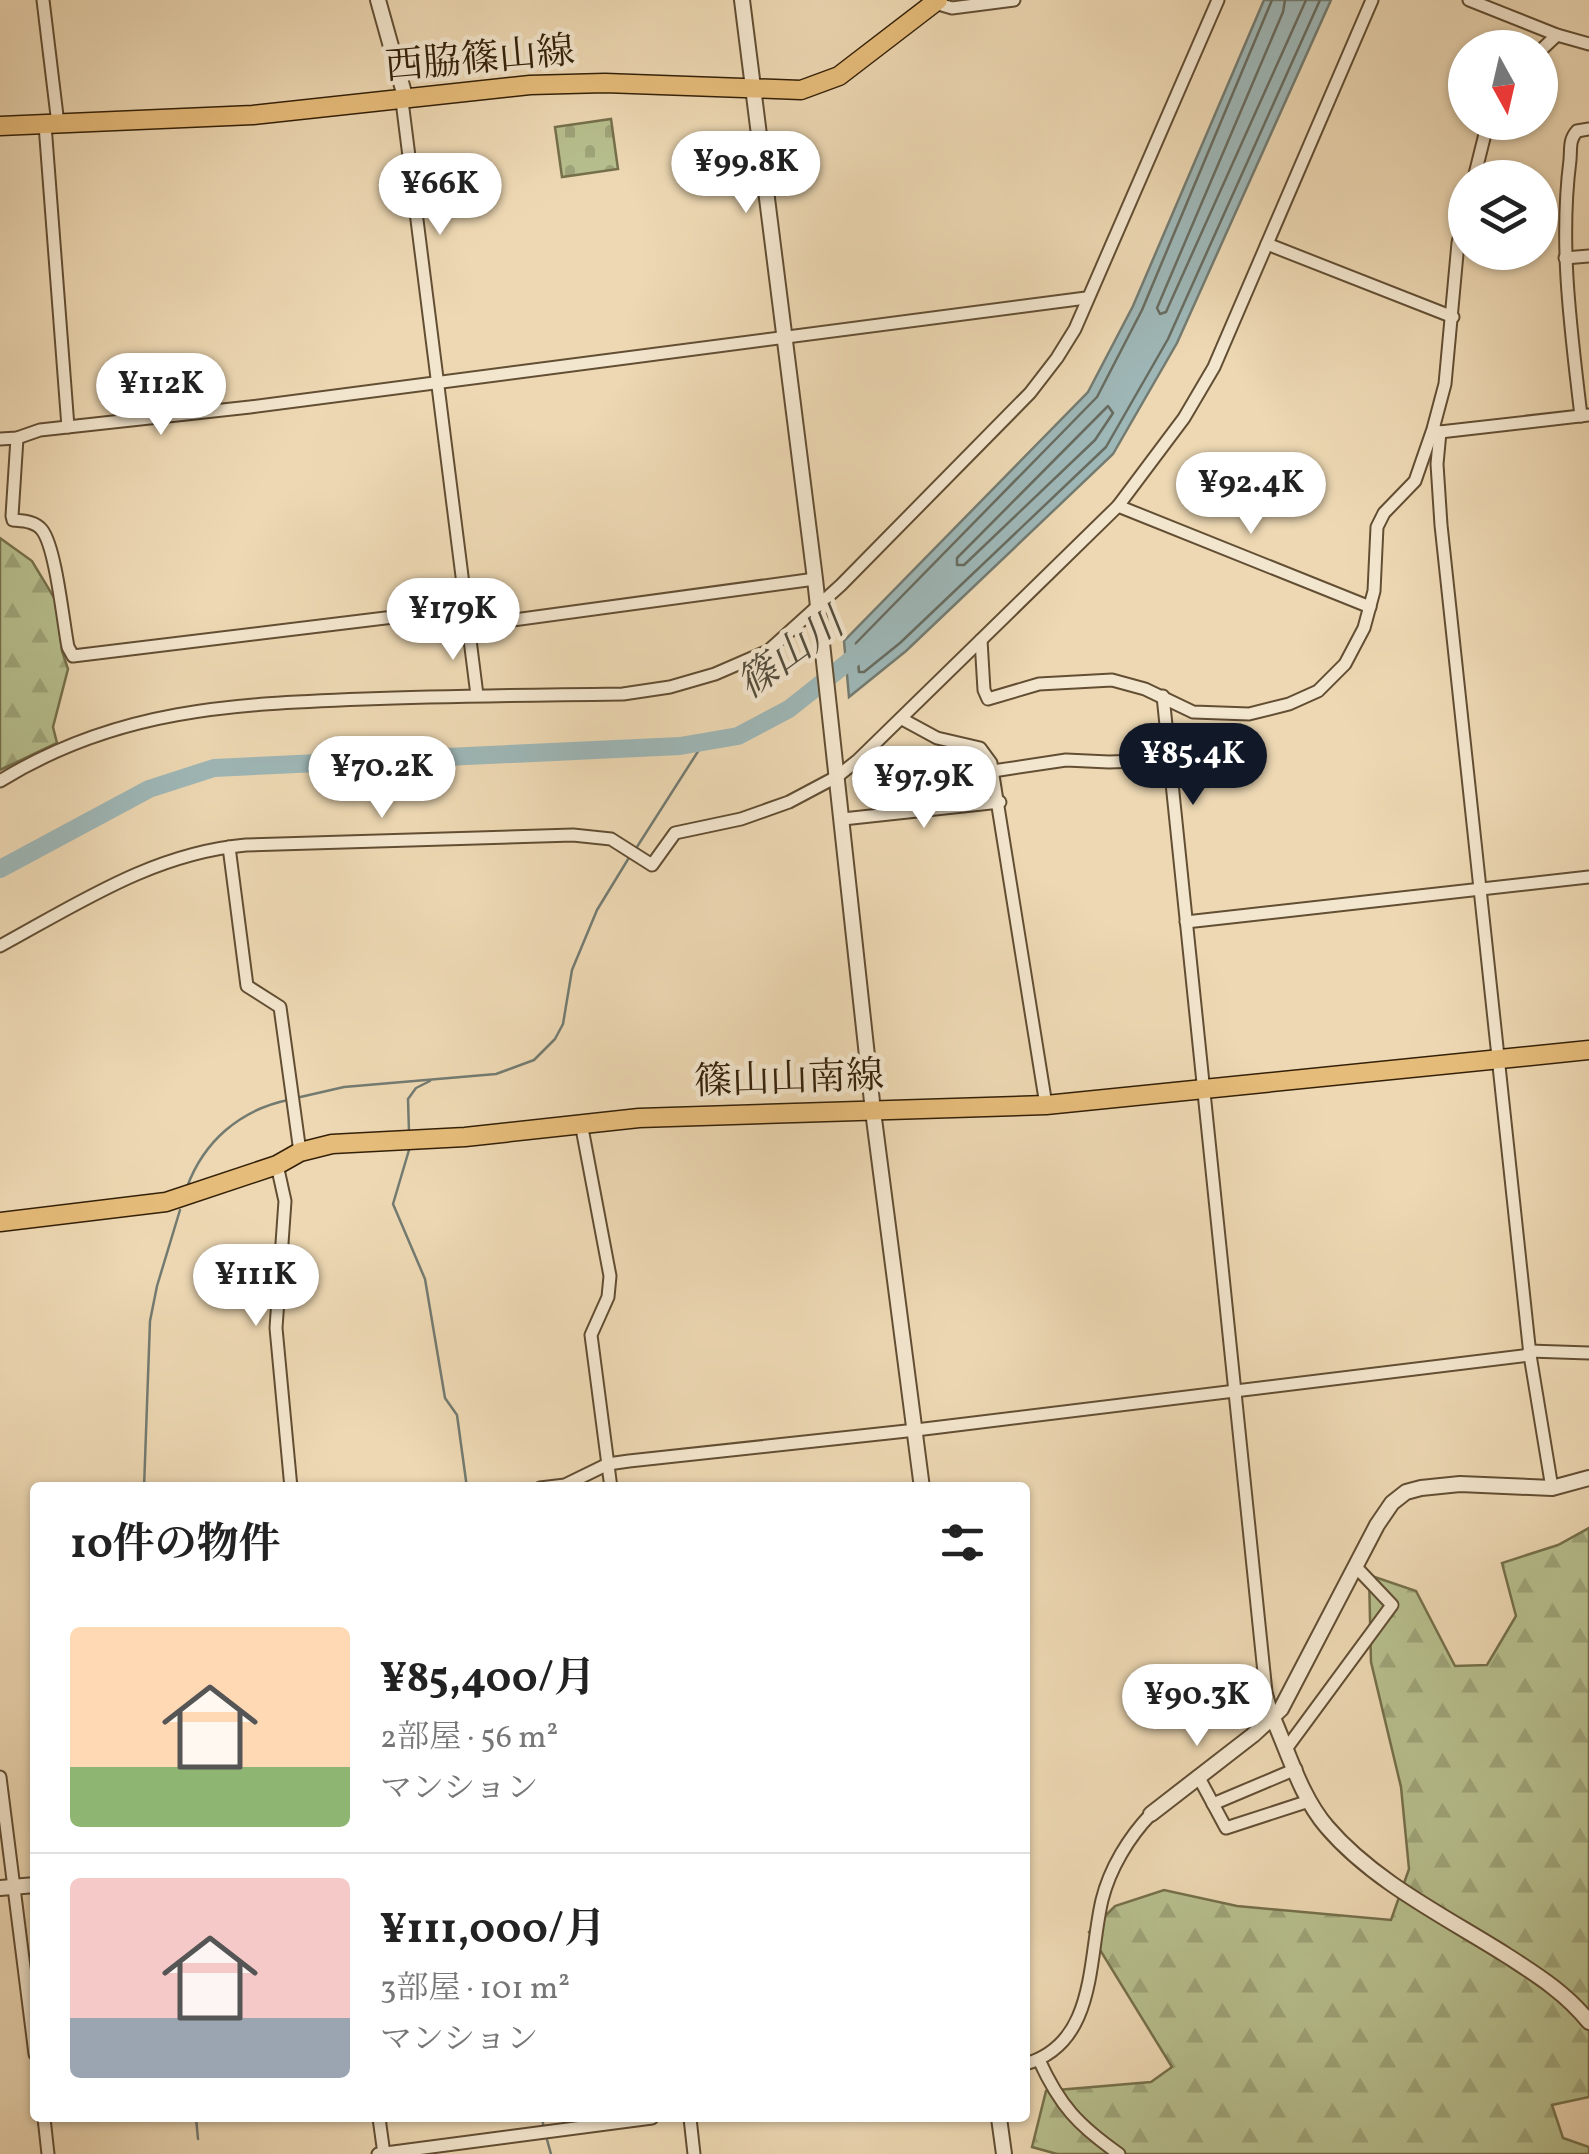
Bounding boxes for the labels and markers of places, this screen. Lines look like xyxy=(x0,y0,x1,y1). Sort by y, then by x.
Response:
pin: ¥99.8K xyxy=(665,131,827,216)
pin: ¥66K xyxy=(381,153,499,238)
pin: ¥112K xyxy=(91,353,231,438)
pin: ¥92.4K xyxy=(1170,452,1332,537)
pin: ¥179K xyxy=(383,578,523,663)
pin: ¥85.4K xyxy=(1112,723,1274,808)
pin: ¥70.2K xyxy=(301,736,463,821)
pin: ¥97.9K xyxy=(843,746,1005,831)
pin: ¥111K xyxy=(186,1244,326,1329)
pin: ¥90.3K xyxy=(1116,1664,1278,1749)

